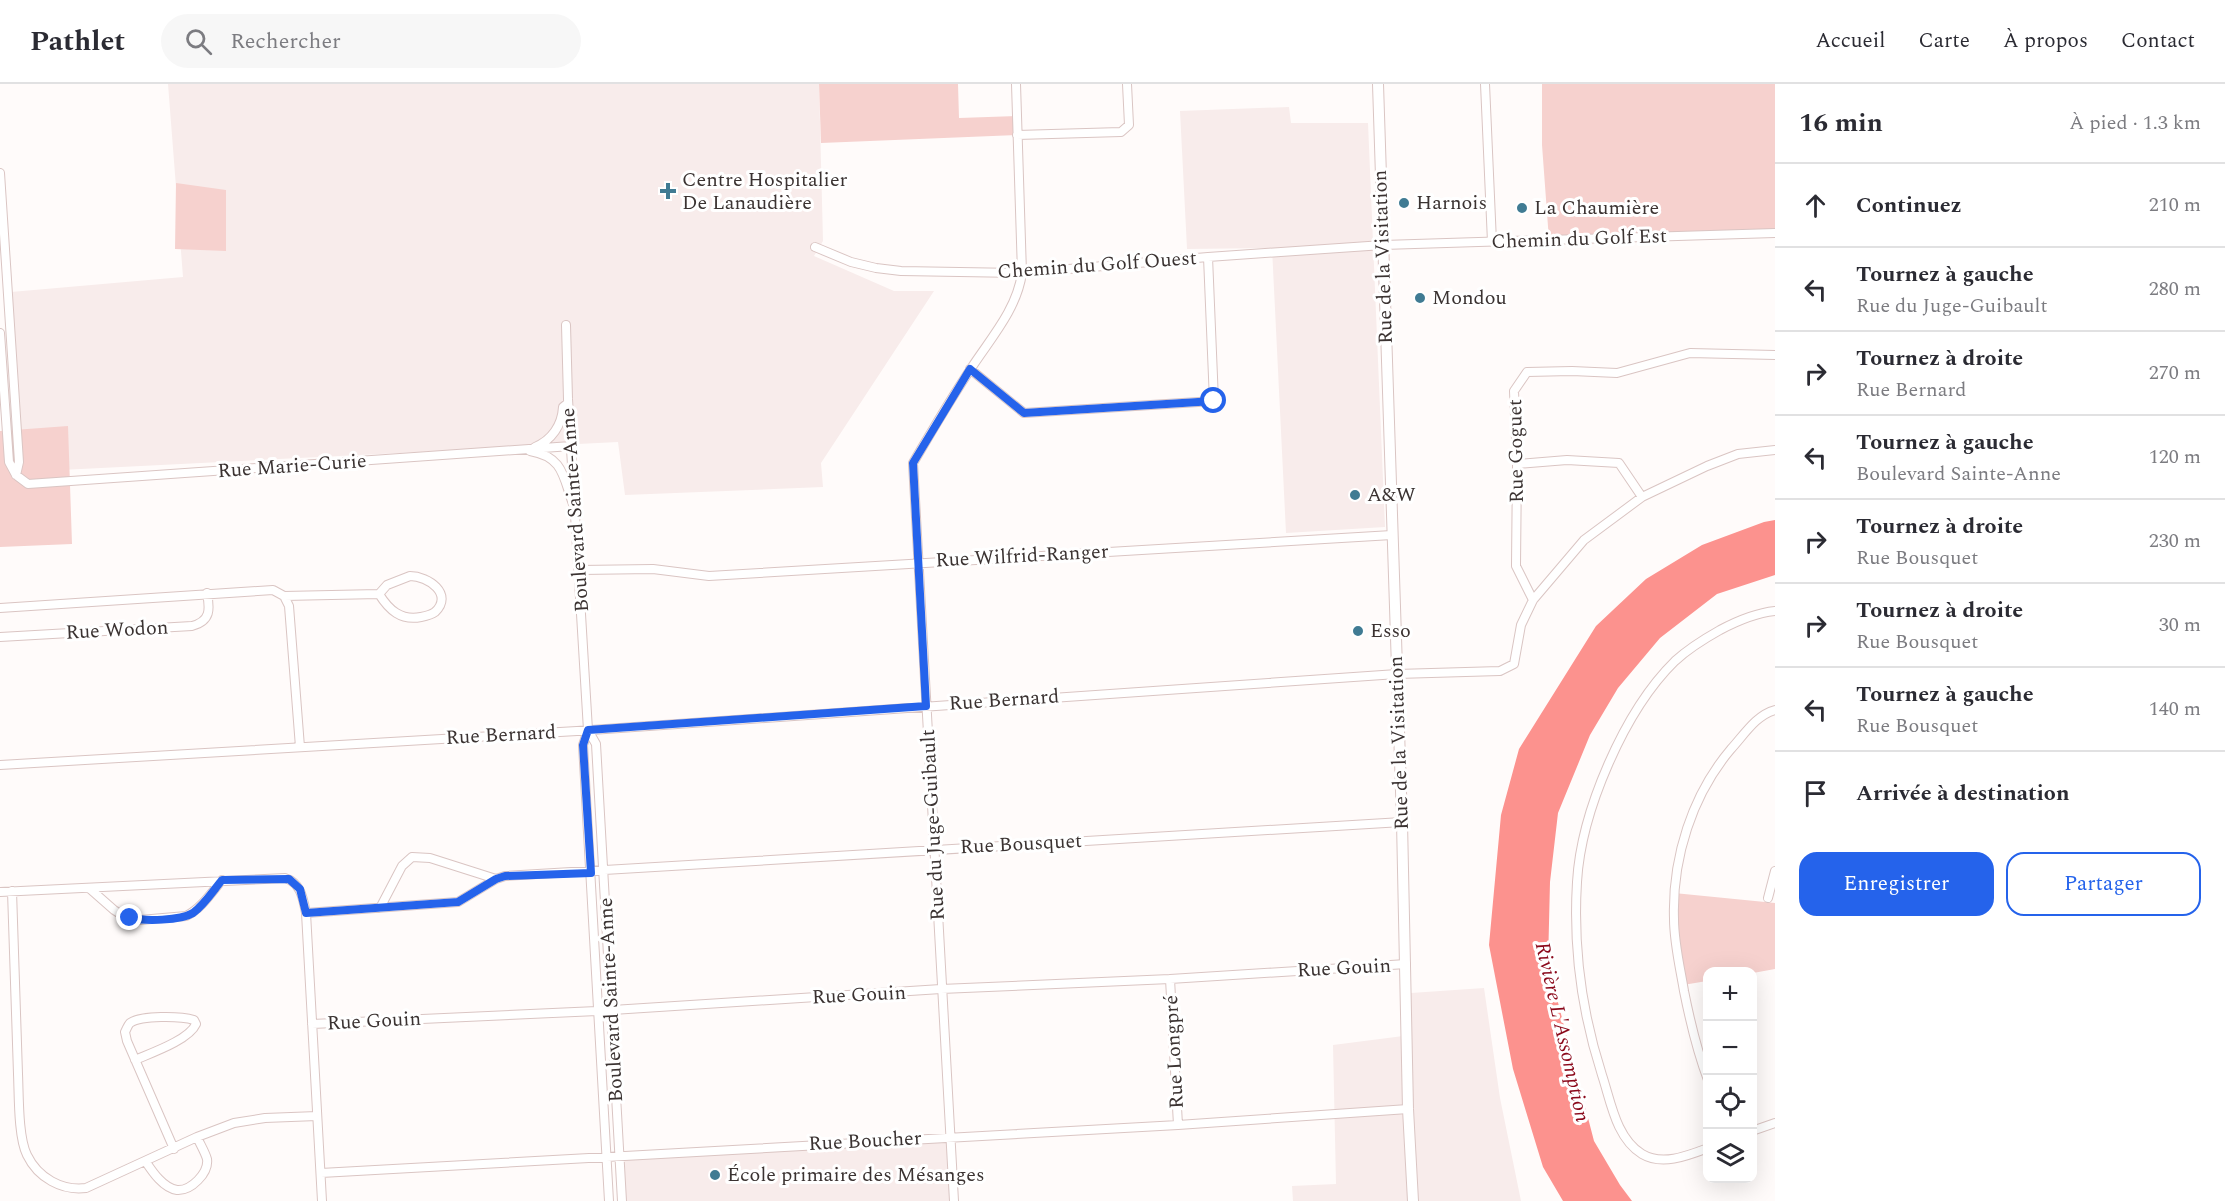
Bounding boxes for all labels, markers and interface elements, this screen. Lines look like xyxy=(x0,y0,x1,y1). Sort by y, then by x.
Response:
search box xyxy=(161,14,581,68)
text: Pathlet xyxy=(30,20,125,63)
icon: search xyxy=(182,25,215,58)
text: Rechercher xyxy=(230,25,341,58)
text: Accueil xyxy=(1815,25,1886,57)
text: Carte xyxy=(1919,25,1970,57)
text: À propos xyxy=(2003,25,2088,57)
text: Contact xyxy=(2121,25,2195,57)
text: 16 min xyxy=(1799,103,1883,143)
text: À pied · 1.3 km xyxy=(2069,108,2201,138)
place label: Centre Hospitalier De Lanaudière xyxy=(682,165,848,218)
street label: Rue de la Visitation xyxy=(1365,169,1401,345)
marker: Centre Hospitalier De Lanaudière xyxy=(659,182,677,200)
place label: Harnois xyxy=(1416,188,1487,218)
icon: ahead xyxy=(1799,189,1832,222)
text: Continuez xyxy=(1856,189,1962,222)
text: 210 m xyxy=(2149,190,2201,220)
place label: La Chaumière xyxy=(1534,193,1659,223)
marker: Harnois xyxy=(1397,196,1411,210)
marker: La Chaumière xyxy=(1515,201,1529,215)
street label: Chemin du Golf Est xyxy=(1491,221,1667,257)
street label: Chemin du Golf Ouest xyxy=(996,243,1198,287)
text: Tournez à gauche xyxy=(1856,258,2034,291)
icon: left xyxy=(1799,273,1832,306)
text: 280 m xyxy=(2149,274,2201,304)
place label: Mondou xyxy=(1432,283,1507,313)
marker: Mondou xyxy=(1413,291,1427,305)
text: Rue du Juge-Guibault xyxy=(1856,291,2048,321)
text: Tournez à droite xyxy=(1856,342,2023,375)
icon: right xyxy=(1799,357,1832,390)
text: 270 m xyxy=(2149,358,2201,388)
text: Rue Bernard xyxy=(1856,375,1967,405)
route start xyxy=(1200,387,1226,413)
street label: Rue Goguet xyxy=(1500,399,1532,503)
street label: Boulevard Sainte-Anne xyxy=(553,407,597,613)
text: Tournez à gauche xyxy=(1856,426,2034,459)
icon: left xyxy=(1799,441,1832,474)
text: 120 m xyxy=(2149,442,2201,472)
street label: Rue Marie-Curie xyxy=(216,446,368,486)
text: Boulevard Sainte-Anne xyxy=(1856,459,2061,489)
place label: A&W xyxy=(1367,480,1416,510)
marker: A&W xyxy=(1348,488,1362,502)
text: Tournez à droite xyxy=(1856,510,2023,543)
icon: right xyxy=(1799,525,1832,558)
text: 230 m xyxy=(2149,526,2201,556)
street label: Rue Wilfrid-Ranger xyxy=(935,536,1109,576)
text: Rue Bousquet xyxy=(1856,543,1978,573)
text: Tournez à droite xyxy=(1856,594,2023,627)
icon: right xyxy=(1799,609,1832,642)
text: 30 m xyxy=(2159,610,2201,640)
street label: Rue Wodon xyxy=(65,612,169,648)
place label: Esso xyxy=(1370,616,1411,646)
marker: Esso xyxy=(1351,624,1365,638)
text: Rue Bousquet xyxy=(1856,627,1978,657)
street label: Rue de la Visitation xyxy=(1381,655,1417,831)
text: Tournez à gauche xyxy=(1856,678,2034,711)
street label: Rue Bernard xyxy=(948,681,1060,719)
icon: left xyxy=(1799,693,1832,726)
text: 140 m xyxy=(2149,694,2201,724)
text: Rue Bousquet xyxy=(1856,711,1978,741)
street label: Rue Bernard xyxy=(445,717,557,753)
street label: Rue du Juge-Guibault xyxy=(913,729,953,921)
icon: arrive xyxy=(1799,777,1832,810)
text: Arrivée à destination xyxy=(1856,777,2070,810)
street label: Rue Bousquet xyxy=(959,826,1083,862)
button: Enregistrer xyxy=(1799,852,1994,916)
button: Partager xyxy=(2006,852,2201,916)
street label: Boulevard Sainte-Anne xyxy=(591,897,631,1103)
route end xyxy=(116,904,142,930)
water label: Rivière L'Assomption xyxy=(1526,939,1598,1125)
street label: Rue Gouin xyxy=(1296,951,1392,985)
map controls xyxy=(1703,967,1757,1183)
button: + xyxy=(1703,967,1757,1021)
street label: Rue Gouin xyxy=(811,978,907,1012)
street label: Rue Longpré xyxy=(1156,994,1192,1110)
street label: Rue Gouin xyxy=(326,1004,422,1038)
button: − xyxy=(1703,1021,1757,1075)
button: locate xyxy=(1703,1075,1757,1129)
street label: Rue Boucher xyxy=(808,1123,922,1159)
button: layers xyxy=(1703,1129,1757,1183)
place label: École primaire des Mésanges xyxy=(727,1160,985,1190)
marker: École primaire des Mésanges xyxy=(708,1168,722,1182)

